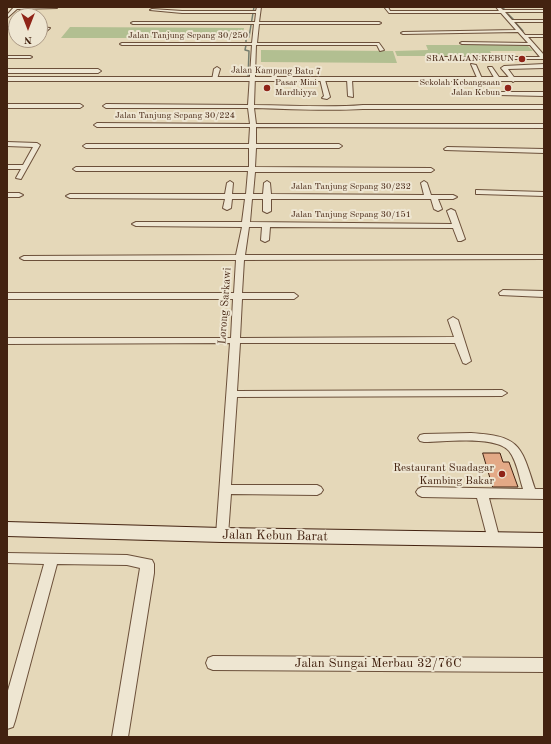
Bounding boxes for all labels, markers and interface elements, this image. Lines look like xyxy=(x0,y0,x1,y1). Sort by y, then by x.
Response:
north arrow xyxy=(8,8,48,48)
street label: Jalan Tanjung Sepang 30/250 xyxy=(128,31,248,41)
text: N xyxy=(24,34,32,45)
place label: SRA JALAN KEBUN xyxy=(426,54,514,64)
marker: SRA JALAN KEBUN xyxy=(517,54,527,64)
street label: Jalan Kampung Batu 7 xyxy=(231,65,321,77)
place label: Pasar Mini Mardhiyya xyxy=(275,78,317,99)
place label: Sekolah Kebangsaan Jalan Kebun xyxy=(419,78,500,99)
marker: Pasar Mini Mardhiyya xyxy=(262,83,272,93)
marker: Sekolah Kebangsaan Jalan Kebun xyxy=(503,83,513,93)
street label: Jalan Tanjung Sepang 30/224 xyxy=(115,111,235,121)
street label: Jalan Tanjung Sepang 30/232 xyxy=(291,182,411,192)
street label: Jalan Tanjung Sepang 30/151 xyxy=(291,210,411,220)
street label: Lorong Sarkawi xyxy=(216,267,234,345)
place label: Restaurant Suadagar Kambing Bakar xyxy=(393,461,494,487)
marker: Restaurant Suadagar Kambing Bakar xyxy=(497,469,507,479)
street label: Jalan Kebun Barat xyxy=(222,527,328,545)
street label: Jalan Sungai Merbau 32/76C xyxy=(294,656,462,672)

